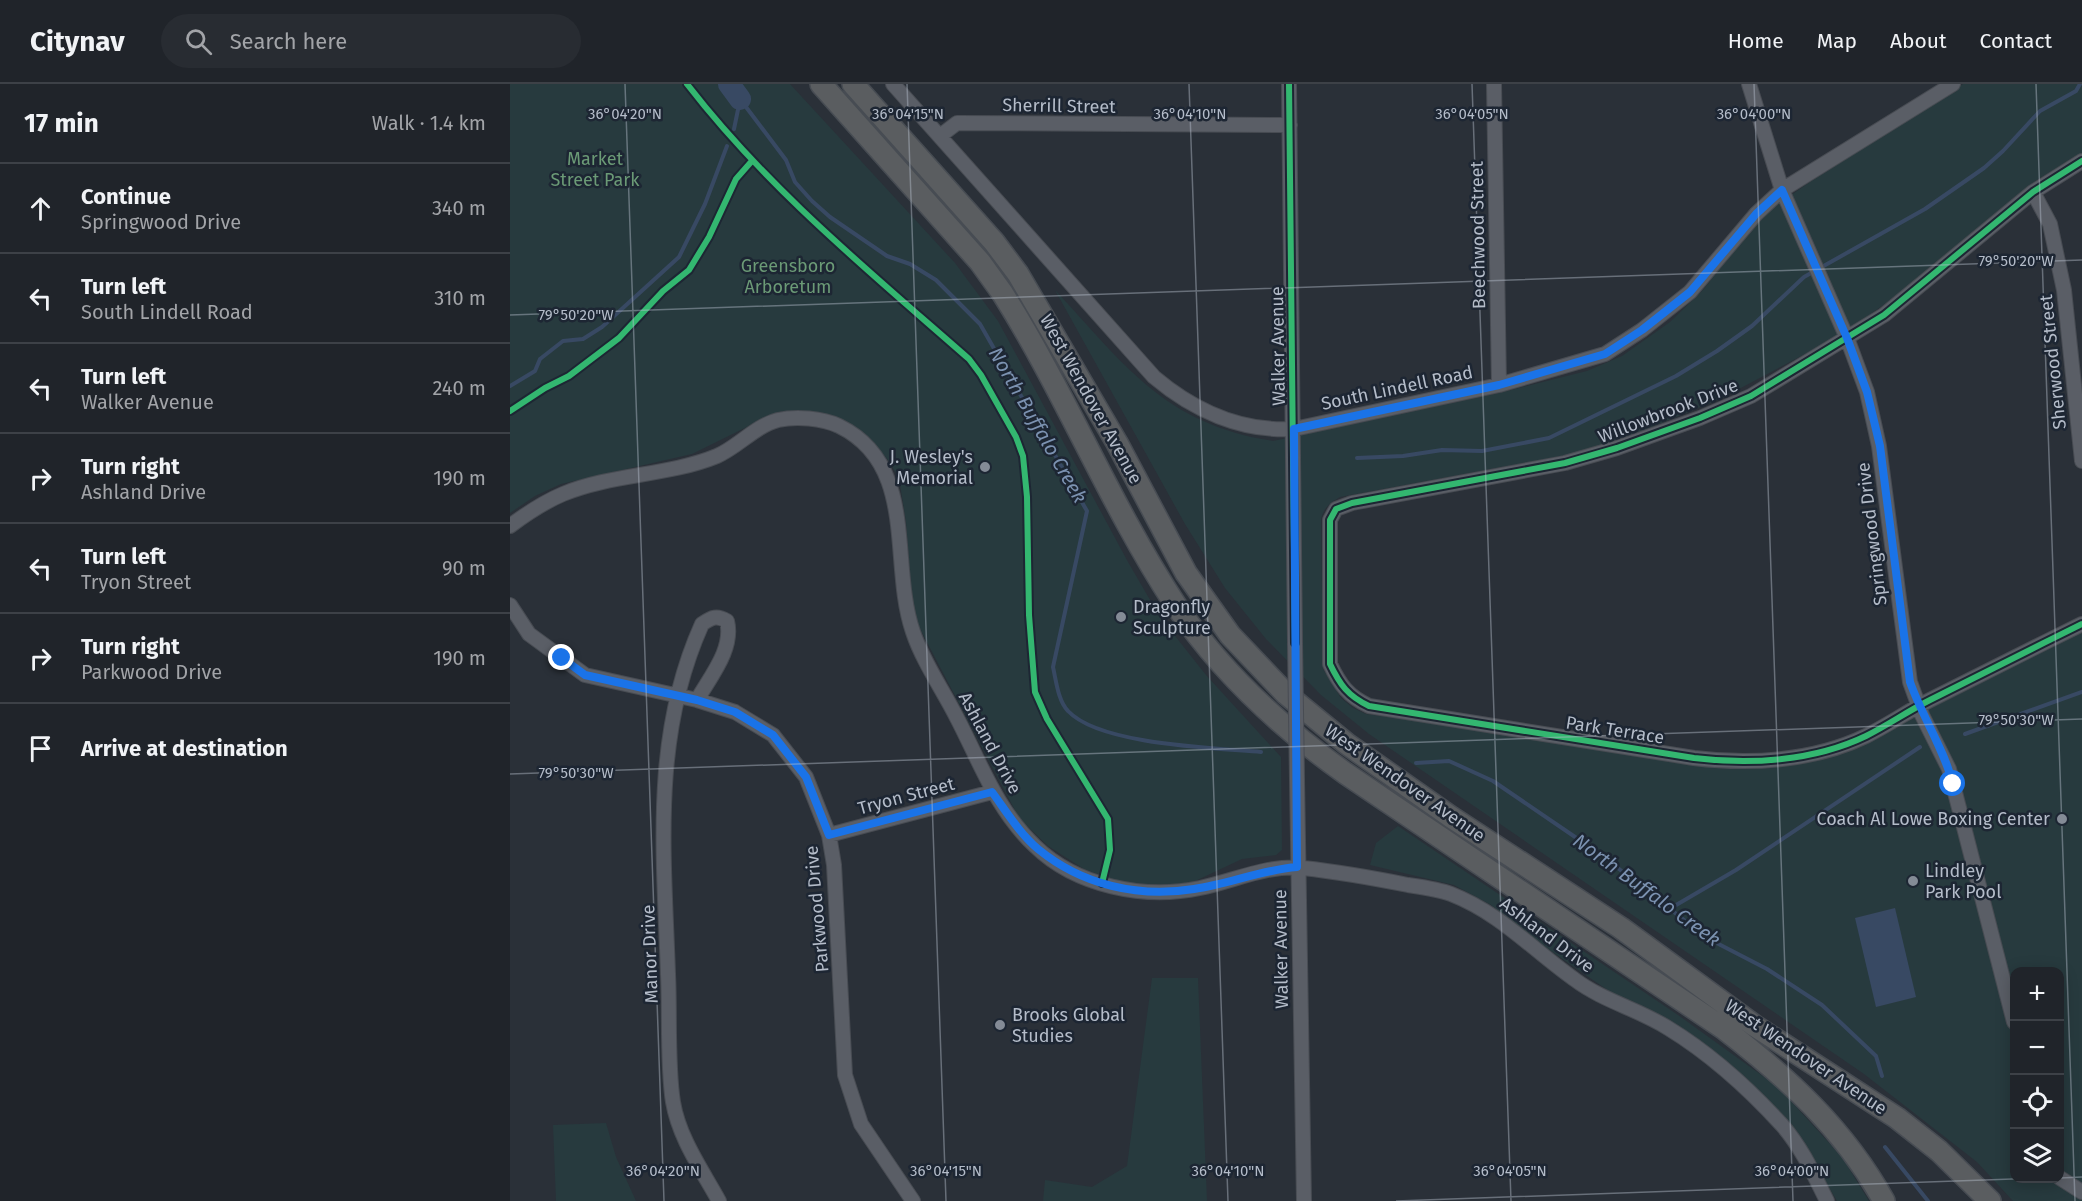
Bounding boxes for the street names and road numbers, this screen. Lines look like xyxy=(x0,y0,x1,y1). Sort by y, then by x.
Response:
street label: Sherrill Street xyxy=(1002,94,1116,118)
street label: Beechwood Street xyxy=(1466,160,1490,309)
street label: Walker Avenue xyxy=(1266,286,1290,406)
street label: Sherwood Street xyxy=(2035,293,2071,430)
street label: West Wendover Avenue xyxy=(1035,310,1147,488)
street label: South Lindell Road xyxy=(1319,361,1475,415)
street label: Willowbrook Drive xyxy=(1595,374,1741,448)
street label: Springwood Drive xyxy=(1852,461,1892,607)
street label: Ashland Drive xyxy=(954,688,1026,798)
street label: Park Terrace xyxy=(1564,711,1666,749)
street label: West Wendover Avenue xyxy=(1321,719,1489,847)
street label: Tryon Street xyxy=(855,772,957,819)
street label: Parkwood Drive xyxy=(801,845,833,973)
street label: Walker Avenue xyxy=(1269,889,1293,1009)
street label: Ashland Drive xyxy=(1495,892,1599,978)
street label: Manor Drive xyxy=(637,904,663,1004)
street label: West Wendover Avenue xyxy=(1721,995,1891,1119)

